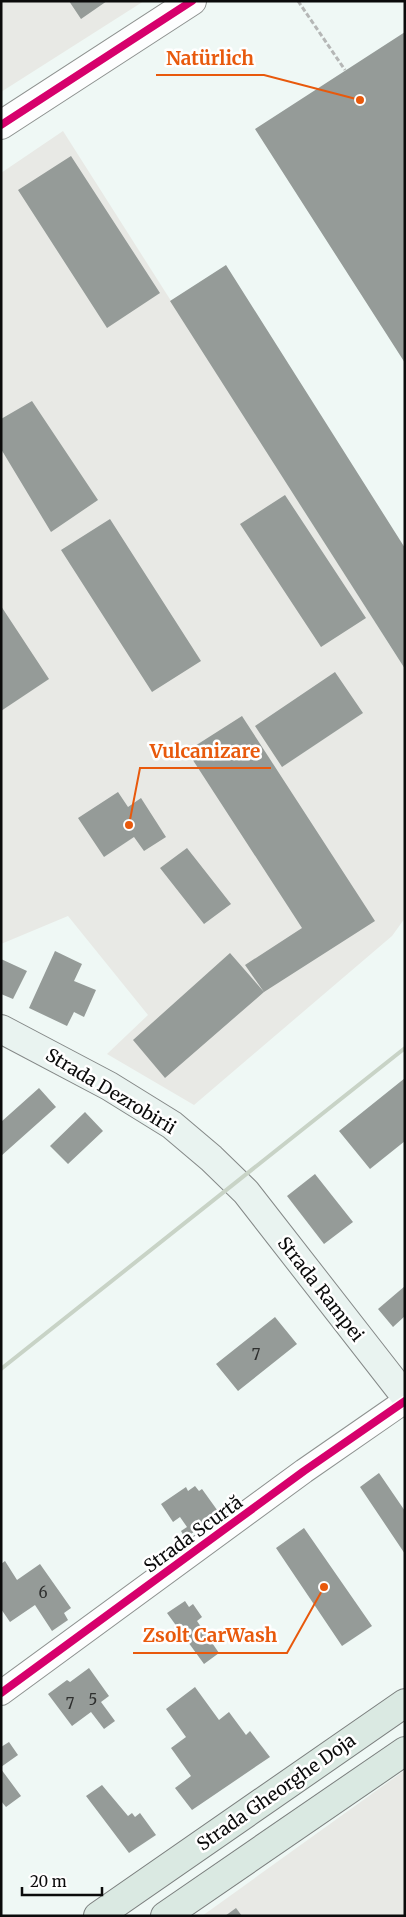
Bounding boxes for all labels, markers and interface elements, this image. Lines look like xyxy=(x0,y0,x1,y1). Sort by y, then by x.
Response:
callout: Natürlich xyxy=(156,41,264,75)
text: Natürlich xyxy=(166,46,254,70)
callout: Vulcanizare xyxy=(140,734,271,768)
text: Vulcanizare xyxy=(149,739,260,763)
street label: Strada Dezrobirii xyxy=(42,1043,180,1139)
street label: Strada Rampei xyxy=(273,1232,369,1346)
house number: 7 xyxy=(252,1345,261,1364)
street label: Strada Scurtă xyxy=(139,1490,247,1578)
house number: 6 xyxy=(38,1583,48,1602)
callout: Zsolt CarWash xyxy=(133,1619,287,1653)
text: Zsolt CarWash xyxy=(143,1623,278,1647)
house number: 5 xyxy=(89,1690,97,1709)
house number: 7 xyxy=(66,1694,75,1713)
street label: Strada Gheorghe Doja xyxy=(192,1728,360,1855)
scale bar xyxy=(22,1864,102,1896)
text: 20 m xyxy=(30,1872,67,1891)

